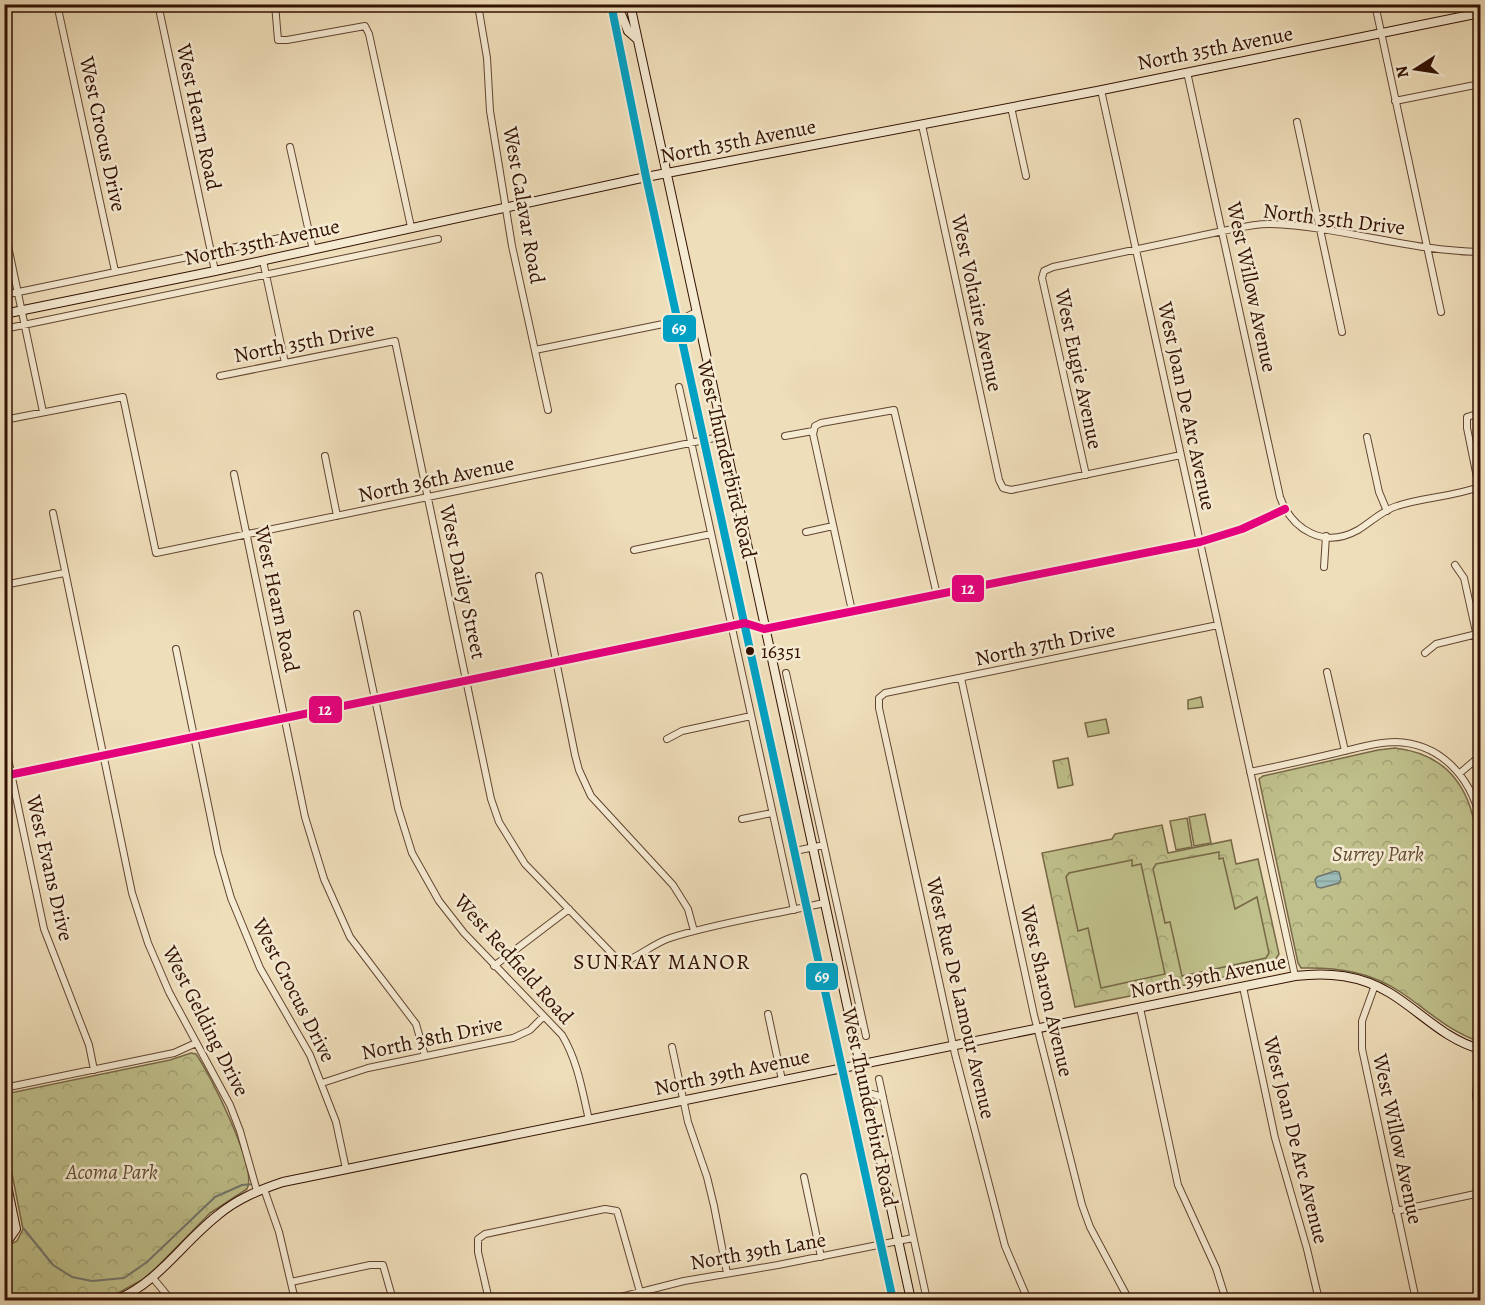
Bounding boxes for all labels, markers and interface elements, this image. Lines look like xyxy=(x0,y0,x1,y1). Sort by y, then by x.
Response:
street label: North 35th Avenue xyxy=(1135,19,1295,77)
north arrow xyxy=(1386,39,1446,99)
street label: West Hearn Road xyxy=(170,40,228,193)
street label: West Crocus Drive xyxy=(73,53,133,214)
text: N xyxy=(1390,64,1414,80)
street label: North 35th Avenue xyxy=(658,112,818,170)
street label: West Calavar Road xyxy=(496,123,552,286)
street label: North 35th Drive xyxy=(1261,196,1407,242)
street label: West Willow Avenue xyxy=(1220,198,1284,375)
street label: West Voltaire Avenue xyxy=(944,211,1009,394)
street label: North 35th Avenue xyxy=(182,212,342,272)
street label: West Eugie Avenue xyxy=(1048,285,1110,452)
street label: West Joan De Arc Avenue xyxy=(1151,298,1223,513)
line badge: 69 xyxy=(662,314,697,343)
street label: North 35th Drive xyxy=(231,315,377,369)
text: 69 xyxy=(672,318,686,340)
street label: West Thunderbird Road xyxy=(690,356,764,562)
street label: North 36th Avenue xyxy=(355,449,517,509)
street label: West Dailey Street xyxy=(433,501,493,662)
street label: West Hearn Road xyxy=(248,522,306,675)
line badge: 12 xyxy=(951,574,985,603)
text: 12 xyxy=(961,578,975,600)
street label: North 37th Drive xyxy=(972,615,1118,673)
place label: 16351 xyxy=(761,638,801,665)
marker: 16351 xyxy=(744,645,756,657)
line badge: 12 xyxy=(308,695,343,724)
text: 12 xyxy=(318,699,332,721)
street label: West Evans Drive xyxy=(19,791,80,944)
park label: Surrey Park xyxy=(1332,840,1424,868)
street label: West Rue De Lamour Avenue xyxy=(919,874,1002,1121)
street label: West Redfield Road xyxy=(447,887,580,1031)
street label: West Sharon Avenue xyxy=(1013,901,1080,1080)
street label: West Crocus Drive xyxy=(245,912,342,1067)
street label: West Gelding Drive xyxy=(155,940,256,1101)
district label: SUNRAY MANOR xyxy=(573,947,751,977)
street label: North 39th Avenue xyxy=(1127,947,1289,1005)
line badge: 69 xyxy=(805,962,839,991)
text: 69 xyxy=(815,966,829,988)
street label: West Thunderbird Road xyxy=(835,1004,905,1210)
street label: North 38th Drive xyxy=(359,1009,505,1067)
street label: West Joan De Arc Avenue xyxy=(1256,1033,1335,1246)
street label: North 39th Avenue xyxy=(652,1042,812,1102)
street label: West Willow Avenue xyxy=(1366,1050,1430,1227)
park label: Acoma Park xyxy=(65,1158,158,1186)
street label: North 39th Lane xyxy=(688,1225,828,1277)

